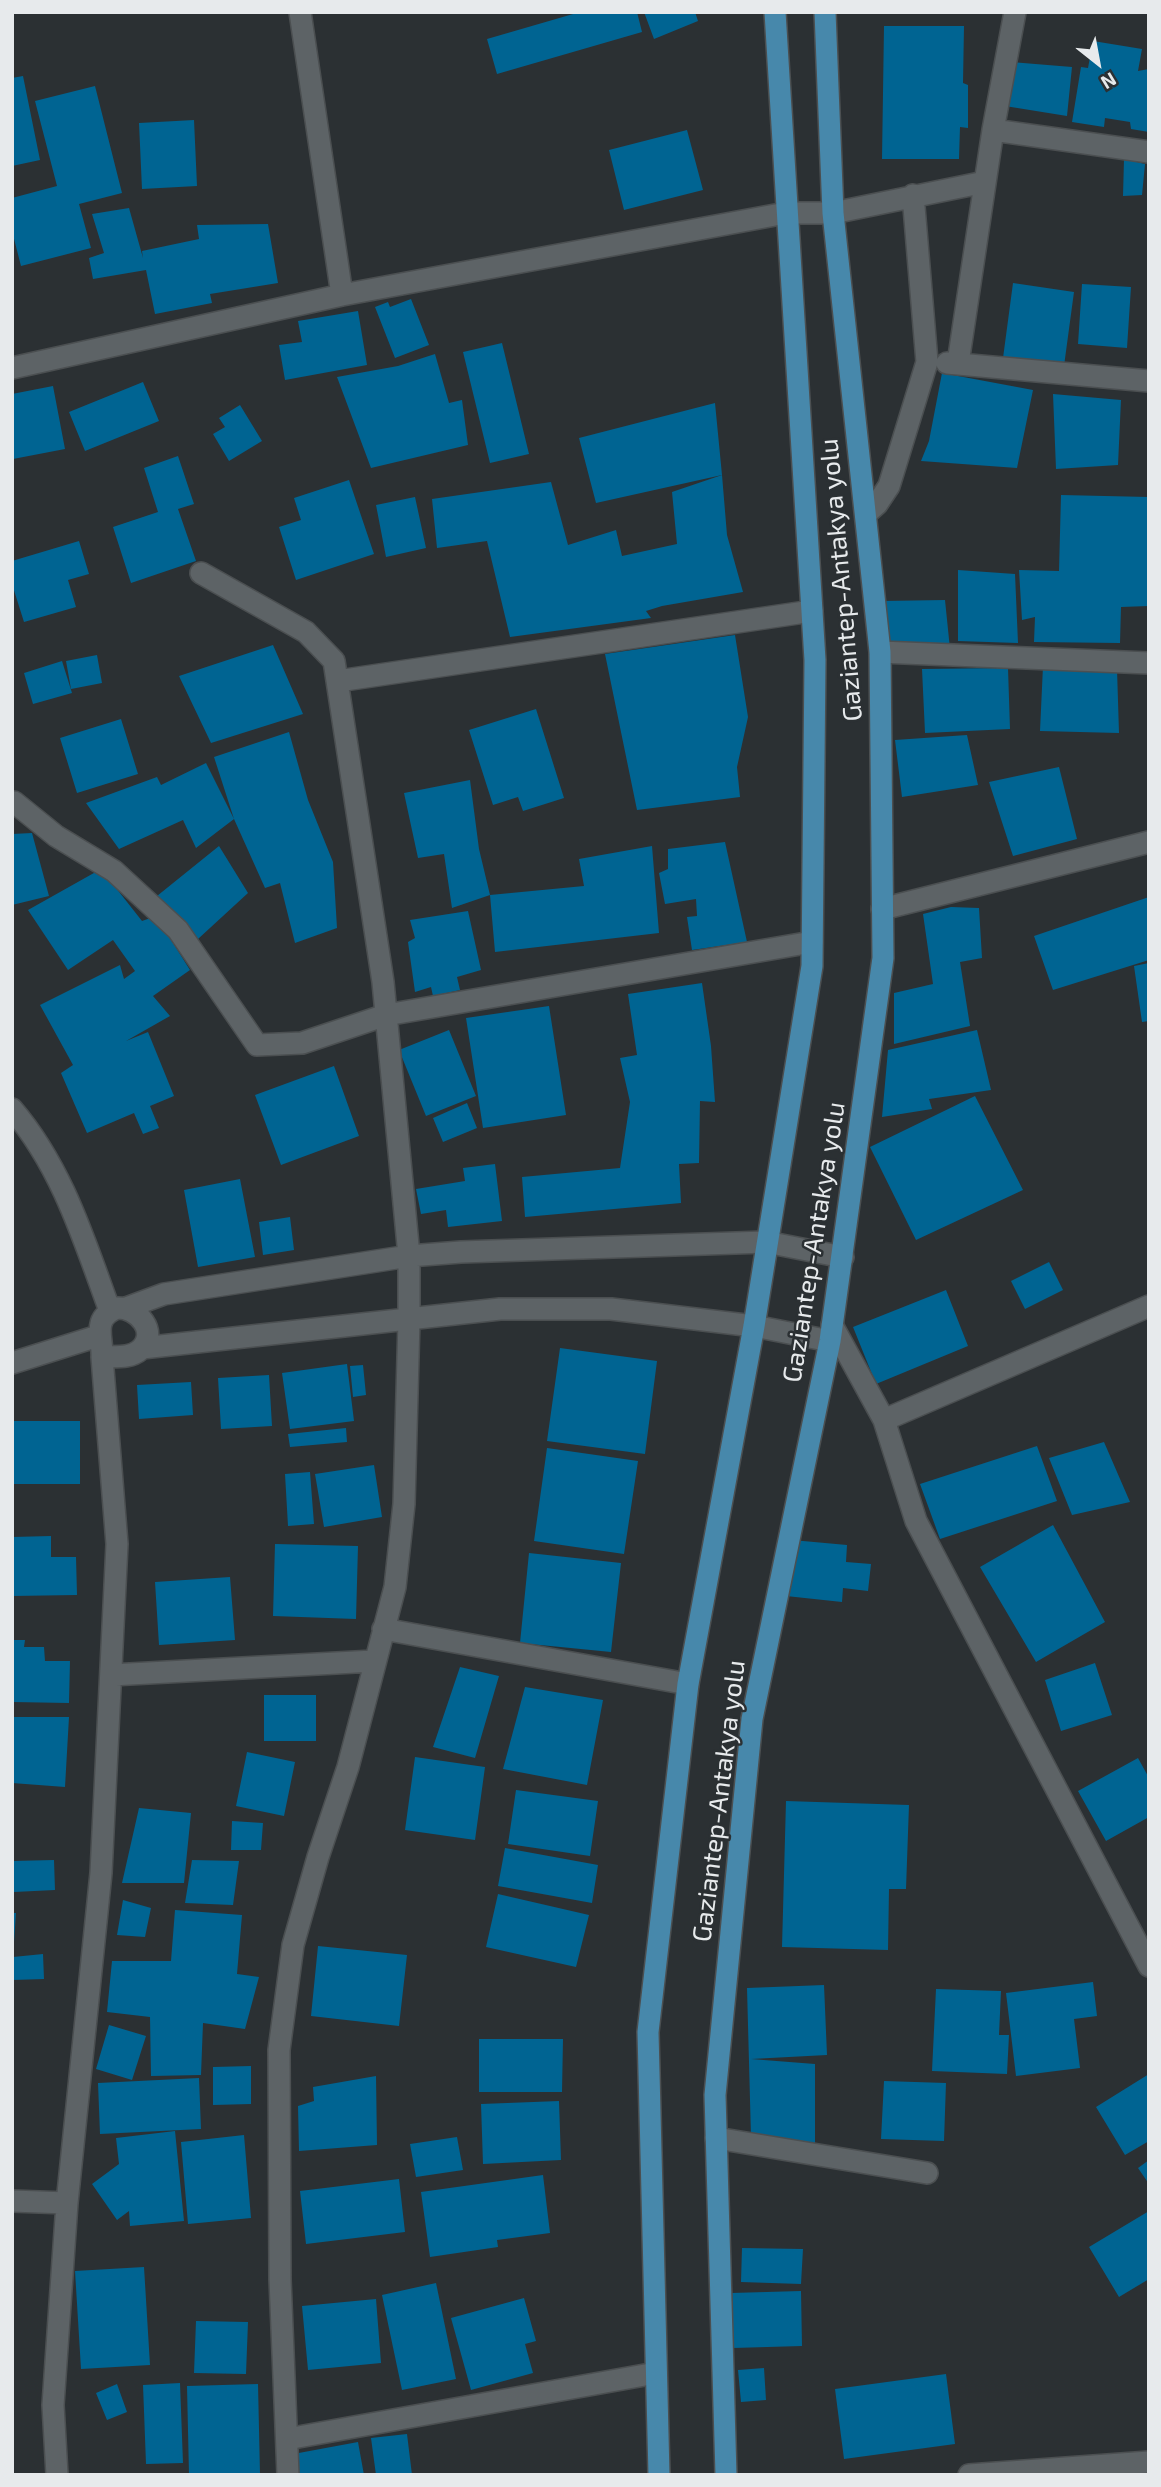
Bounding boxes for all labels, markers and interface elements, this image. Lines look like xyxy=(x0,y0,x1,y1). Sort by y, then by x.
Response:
north arrow xyxy=(1063,28,1133,98)
text: N xyxy=(1097,68,1121,95)
street label: Gaziantep-Antakya yolu xyxy=(813,437,869,723)
street label: Gaziantep-Antakya yolu xyxy=(776,1100,852,1384)
street label: Gaziantep-Antakya yolu xyxy=(686,1658,752,1944)

